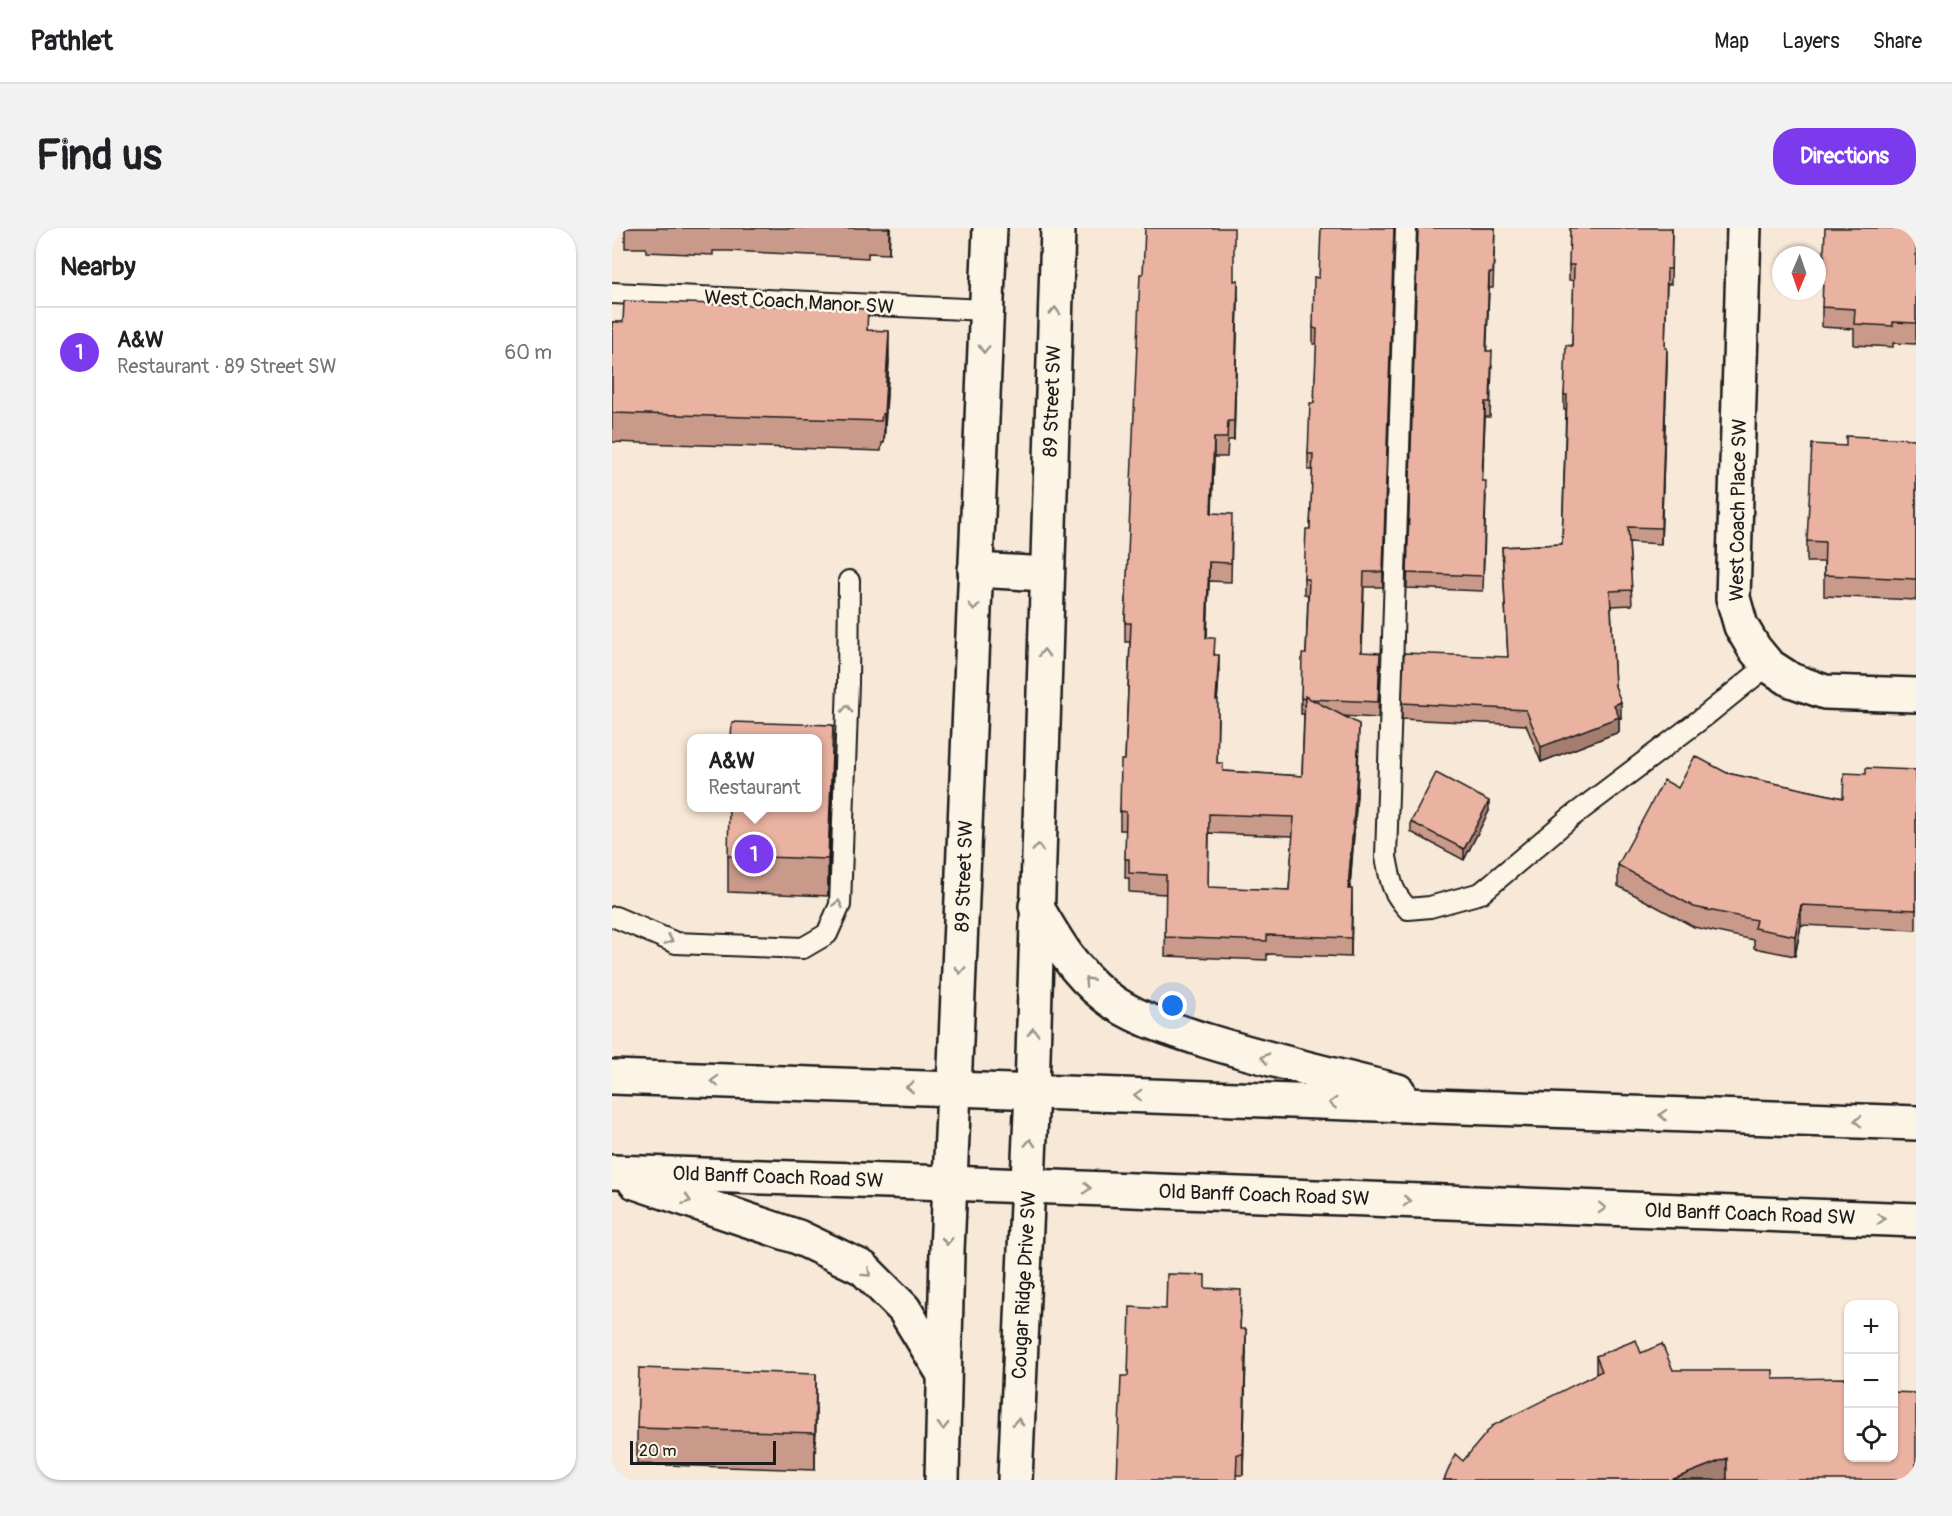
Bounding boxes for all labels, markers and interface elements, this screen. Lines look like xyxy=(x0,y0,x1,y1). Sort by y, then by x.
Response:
text: Pathlet xyxy=(30,24,113,59)
text: Map xyxy=(1714,28,1749,55)
text: Layers xyxy=(1782,28,1840,55)
text: Share xyxy=(1873,28,1922,55)
button: Directions xyxy=(1773,128,1916,185)
text: Find us xyxy=(36,130,162,182)
north arrow xyxy=(1772,246,1826,300)
text: Nearby xyxy=(60,251,136,283)
street label: West Coach Manor SW xyxy=(703,285,895,319)
one-way arrow xyxy=(1049,306,1061,315)
text: A&W xyxy=(117,326,164,354)
text: 1 xyxy=(76,340,83,365)
text: 60 m xyxy=(505,340,552,365)
one-way arrow xyxy=(978,345,991,354)
street label: 89 Street SW xyxy=(1038,345,1066,457)
text: Restaurant · 89 Street SW xyxy=(117,354,337,379)
street label: West Coach Place SW xyxy=(1724,418,1752,602)
one-way arrow xyxy=(967,603,980,612)
one-way arrow xyxy=(1038,648,1050,657)
one-way arrow xyxy=(840,705,853,714)
popup xyxy=(687,734,822,812)
text: A&W xyxy=(708,747,755,775)
text: Restaurant xyxy=(708,775,801,800)
street label: 89 Street SW xyxy=(950,820,978,932)
pin: 1 xyxy=(734,832,774,876)
one-way arrow xyxy=(1032,843,1044,852)
one-way arrow xyxy=(831,899,844,909)
one-way arrow xyxy=(663,932,674,945)
one-way arrow xyxy=(954,965,967,974)
one-way arrow xyxy=(1084,977,1095,987)
your location xyxy=(1158,991,1187,1020)
one-way arrow xyxy=(1027,1027,1039,1036)
one-way arrow xyxy=(1260,1053,1270,1066)
one-way arrow xyxy=(711,1074,720,1087)
one-way arrow xyxy=(906,1081,915,1093)
one-way arrow xyxy=(1134,1089,1143,1102)
one-way arrow xyxy=(1328,1096,1337,1109)
one-way arrow xyxy=(1658,1108,1667,1121)
one-way arrow xyxy=(1853,1115,1862,1128)
one-way arrow xyxy=(1023,1138,1036,1147)
street label: Old Banff Coach Road SW xyxy=(672,1161,884,1193)
street label: Old Banff Coach Road SW xyxy=(1158,1179,1370,1211)
one-way arrow xyxy=(1082,1182,1091,1195)
street label: Cougar Ridge Drive SW xyxy=(1007,1190,1041,1380)
one-way arrow xyxy=(681,1193,692,1205)
one-way arrow xyxy=(1403,1194,1412,1207)
street label: Old Banff Coach Road SW xyxy=(1644,1198,1856,1230)
one-way arrow xyxy=(1598,1202,1607,1215)
one-way arrow xyxy=(1877,1213,1886,1226)
one-way arrow xyxy=(941,1237,953,1246)
one-way arrow xyxy=(860,1266,871,1277)
map controls xyxy=(1844,1300,1898,1462)
button: + xyxy=(1844,1300,1898,1354)
button: − xyxy=(1844,1354,1898,1408)
button: locate xyxy=(1844,1408,1898,1462)
one-way arrow xyxy=(1011,1417,1024,1426)
one-way arrow xyxy=(937,1422,949,1431)
scale bar xyxy=(630,1438,776,1466)
text: 20 m xyxy=(639,1441,677,1461)

